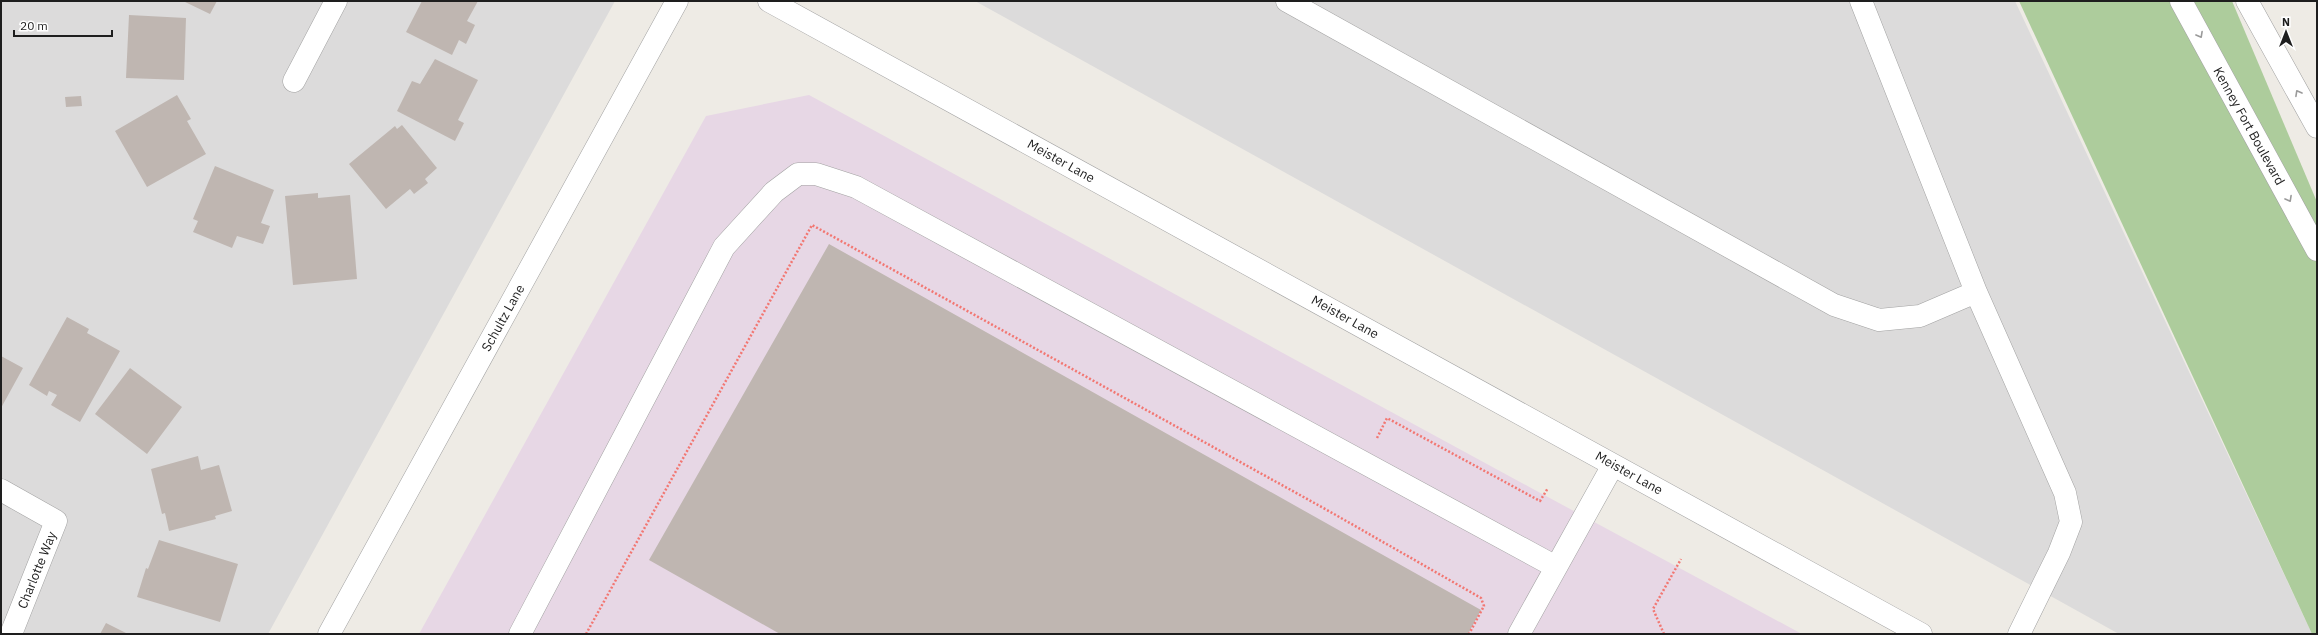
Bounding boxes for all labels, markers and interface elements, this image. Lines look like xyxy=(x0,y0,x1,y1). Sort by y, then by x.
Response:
scale bar xyxy=(14,12,112,38)
north arrow xyxy=(2266,12,2306,52)
text: N xyxy=(2282,15,2290,29)
text: 20 m xyxy=(20,18,48,33)
one-way arrow xyxy=(2195,31,2202,38)
street label: Kenney Fort Boulevard xyxy=(2209,64,2289,188)
one-way arrow xyxy=(2296,90,2303,97)
street label: Meister Lane xyxy=(1024,135,1098,187)
one-way arrow xyxy=(2284,194,2291,202)
street label: Schultz Lane xyxy=(478,282,528,354)
street label: Meister Lane xyxy=(1308,291,1382,343)
street label: Meister Lane xyxy=(1592,447,1666,499)
street label: Charlotte Way xyxy=(14,528,60,611)

